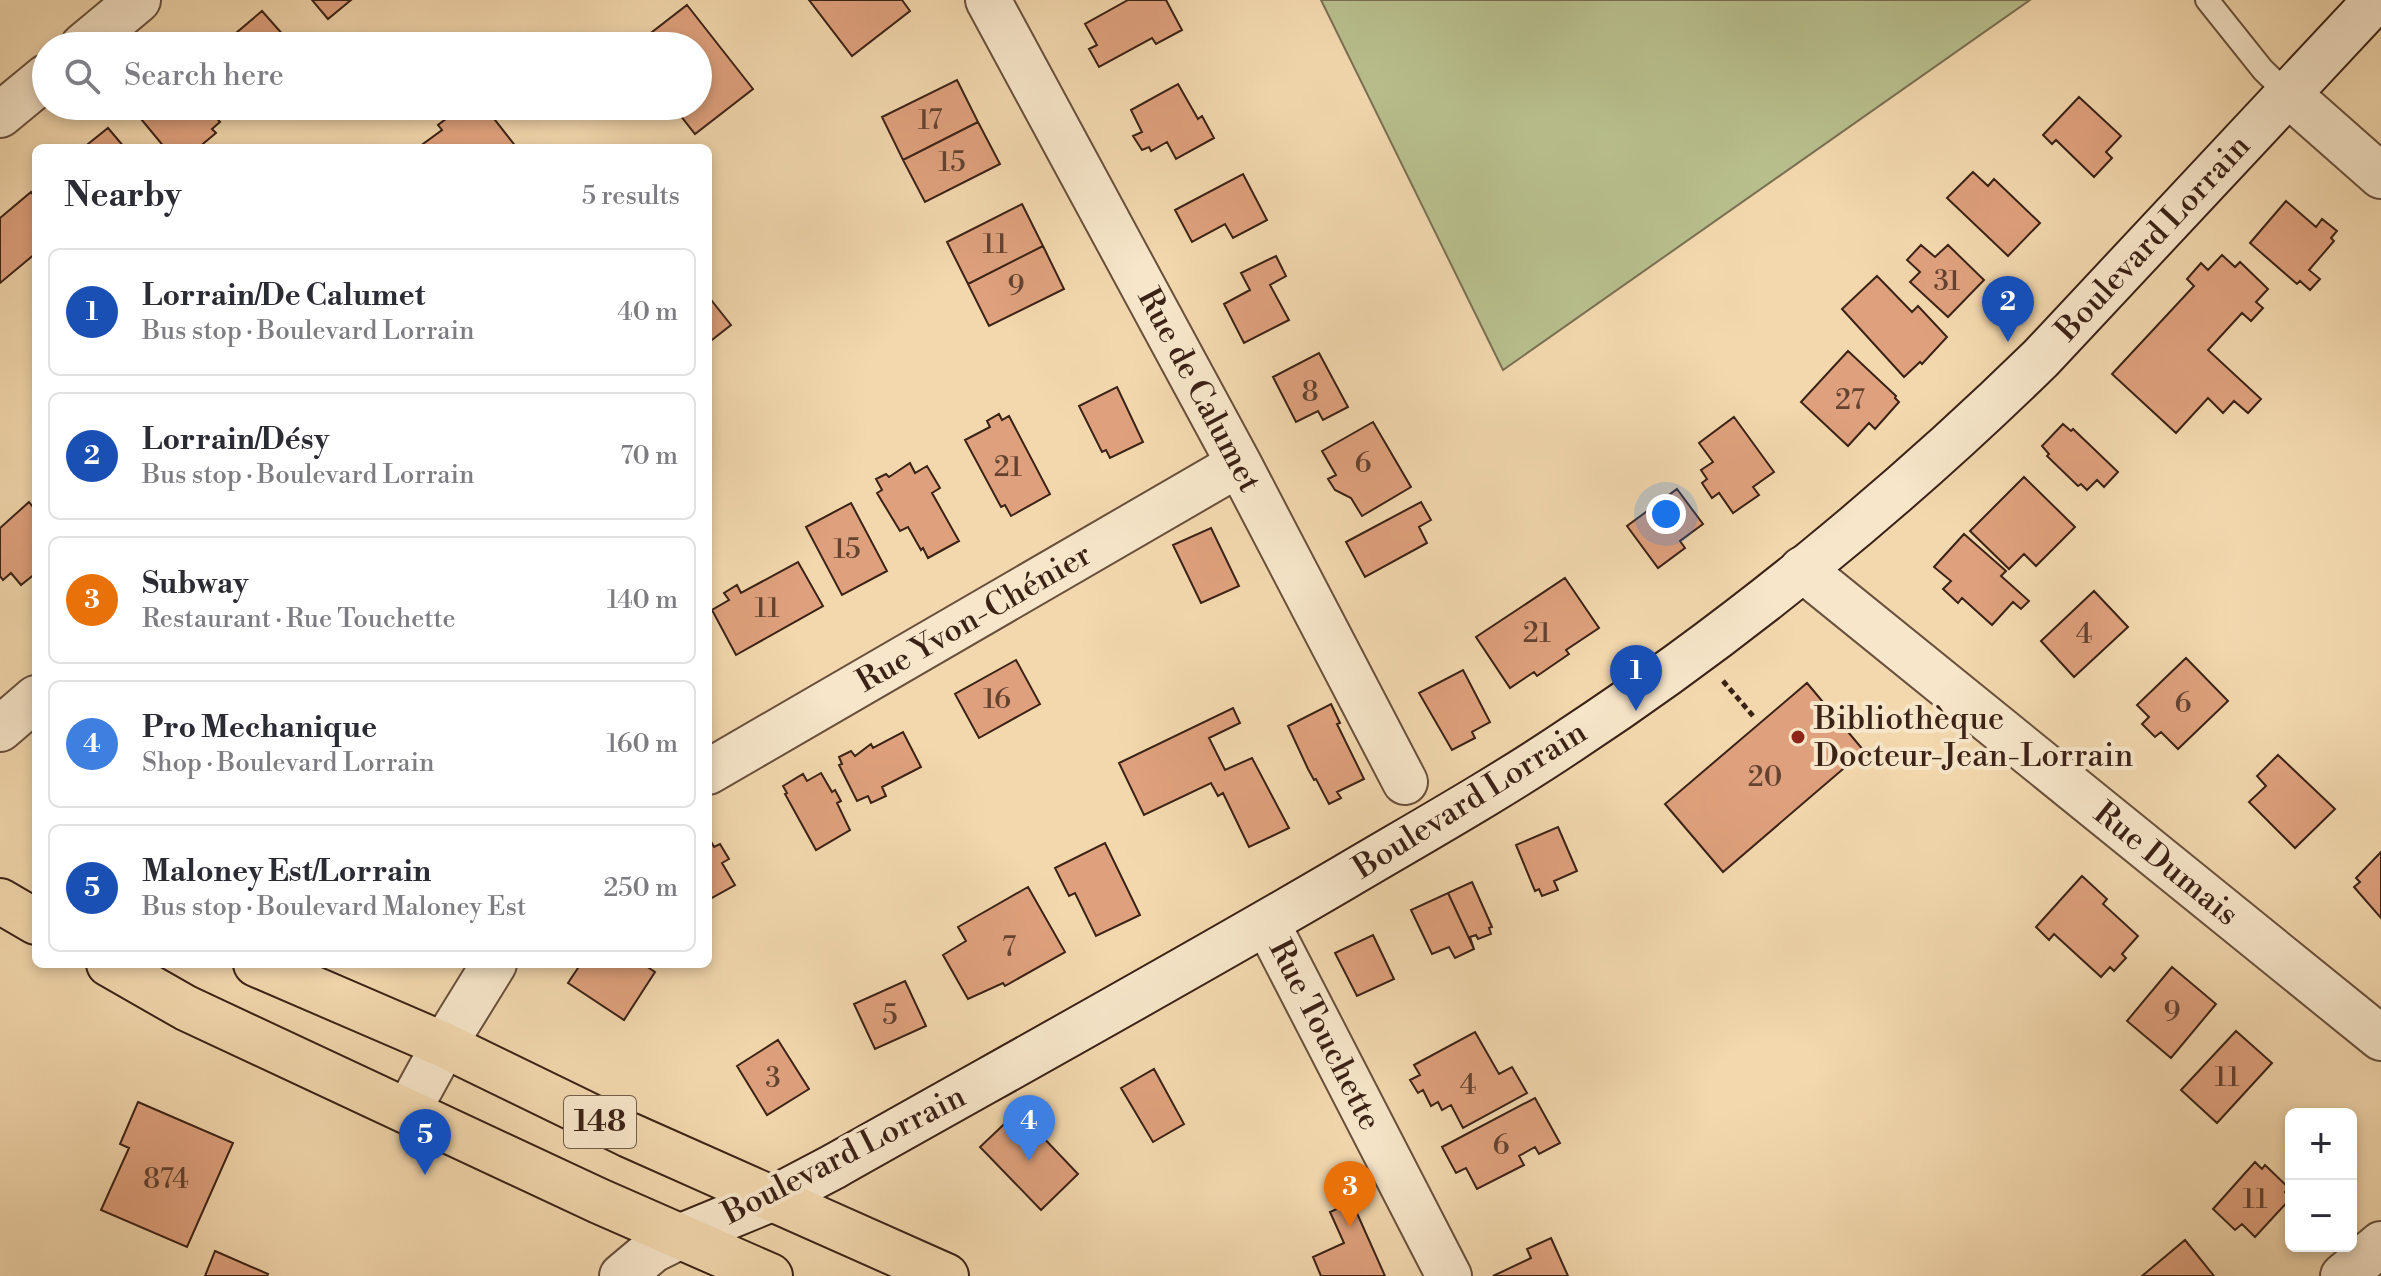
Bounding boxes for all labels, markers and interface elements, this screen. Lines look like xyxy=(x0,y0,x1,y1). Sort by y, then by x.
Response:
search box xyxy=(32,32,712,120)
icon: search xyxy=(60,54,104,98)
text: Search here xyxy=(124,57,284,95)
house number: 17 xyxy=(918,103,942,138)
street label: Boulevard Lorrain xyxy=(2046,126,2259,350)
house number: 15 xyxy=(938,145,966,180)
text: Nearby xyxy=(64,175,182,217)
text: 5 results xyxy=(582,180,680,212)
house number: 11 xyxy=(982,227,1008,262)
house number: 31 xyxy=(1934,264,1960,299)
house number: 9 xyxy=(1008,269,1024,304)
pin: 2 xyxy=(1982,276,2034,342)
text: Lorrain/De Calumet xyxy=(142,277,425,315)
street label: Rue de Calumet xyxy=(1128,281,1270,499)
text: 1 xyxy=(86,296,98,328)
text: 40 m xyxy=(617,296,678,328)
text: Bus stop · Boulevard Lorrain xyxy=(142,315,475,347)
house number: 8 xyxy=(1301,375,1319,410)
house number: 27 xyxy=(1835,383,1865,418)
text: Lorrain/Désy xyxy=(142,421,329,459)
text: 2 xyxy=(84,440,100,472)
text: 70 m xyxy=(620,440,678,472)
house number: 6 xyxy=(1355,446,1372,481)
house number: 21 xyxy=(994,450,1022,485)
text: Bus stop · Boulevard Lorrain xyxy=(142,459,475,491)
your location xyxy=(1646,494,1686,534)
house number: 15 xyxy=(833,532,861,567)
street label: Rue Yvon-Chénier xyxy=(849,534,1099,702)
text: Subway xyxy=(142,565,248,603)
text: 3 xyxy=(84,584,100,616)
text: 140 m xyxy=(607,584,678,616)
house number: 11 xyxy=(754,591,780,626)
text: Restaurant · Rue Touchette xyxy=(142,603,456,635)
house number: 21 xyxy=(1523,616,1551,651)
house number: 4 xyxy=(2076,617,2092,652)
pin: 1 xyxy=(1610,645,1662,711)
house number: 16 xyxy=(983,682,1011,717)
house number: 6 xyxy=(2175,686,2192,721)
place label: Bibliothèque Docteur-Jean-Lorrain xyxy=(1813,699,2133,776)
text: Pro Mechanique xyxy=(142,709,377,747)
street label: Boulevard Lorrain xyxy=(1345,712,1594,888)
text: 4 xyxy=(83,728,101,760)
text: 160 m xyxy=(607,728,678,760)
marker: Bibliothèque Docteur-Jean-Lorrain xyxy=(1789,728,1807,746)
text: Shop · Boulevard Lorrain xyxy=(142,747,435,779)
house number: 20 xyxy=(1748,760,1782,795)
street label: Rue Dumais xyxy=(2085,793,2247,935)
text: Maloney Est/Lorrain xyxy=(142,853,431,891)
text: 5 xyxy=(84,872,100,904)
text: 250 m xyxy=(603,872,678,904)
text: Bus stop · Boulevard Maloney Est xyxy=(142,891,526,923)
house number: 7 xyxy=(1002,930,1016,965)
street label: Rue Touchette xyxy=(1260,933,1390,1137)
house number: 9 xyxy=(2164,995,2180,1030)
house number: 5 xyxy=(882,998,898,1033)
house number: 11 xyxy=(2214,1060,2240,1095)
house number: 3 xyxy=(765,1061,781,1096)
house number: 4 xyxy=(1460,1068,1476,1103)
street label: Boulevard Lorrain xyxy=(715,1076,972,1234)
pin: 4 xyxy=(1003,1095,1055,1161)
road number: 148 xyxy=(564,1096,636,1148)
map controls xyxy=(2285,1108,2357,1252)
button: + xyxy=(2285,1108,2357,1180)
pin: 5 xyxy=(399,1109,451,1175)
house number: 6 xyxy=(1493,1128,1510,1163)
pin: 3 xyxy=(1324,1161,1376,1227)
house number: 874 xyxy=(143,1162,189,1197)
button: − xyxy=(2285,1180,2357,1252)
house number: 11 xyxy=(2242,1182,2268,1217)

